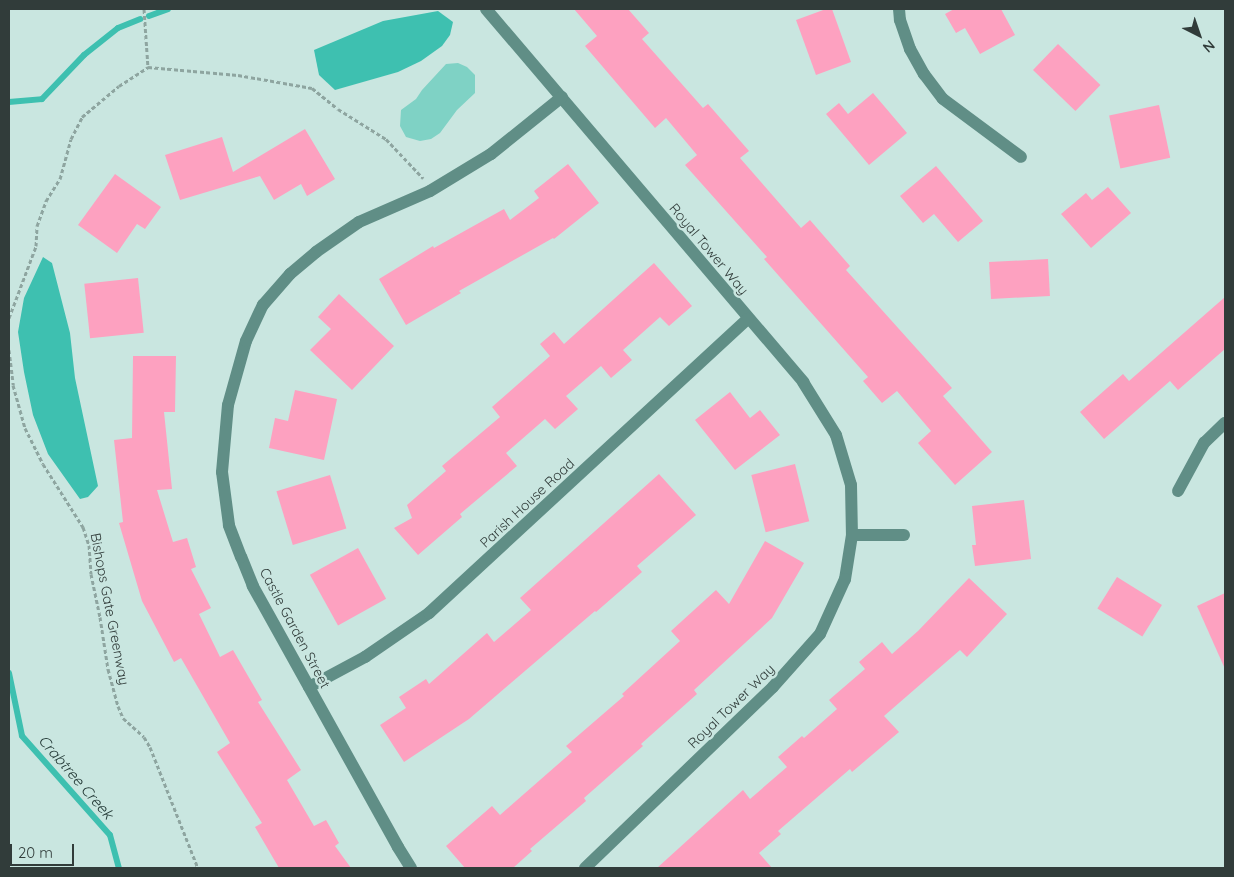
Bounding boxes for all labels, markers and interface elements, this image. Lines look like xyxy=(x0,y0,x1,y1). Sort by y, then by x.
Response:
north arrow xyxy=(1174,10,1224,60)
text: N xyxy=(1199,36,1219,56)
street label: Royal Tower Way xyxy=(666,200,752,298)
street label: Parish House Road xyxy=(476,455,578,551)
street label: Bishops Gate Greenway xyxy=(87,532,133,686)
street label: Castle Garden Street xyxy=(256,565,334,691)
street label: Royal Tower Way xyxy=(684,660,778,752)
water label: Crabtree Creek xyxy=(35,731,117,823)
scale bar xyxy=(12,834,76,866)
text: 20 m xyxy=(18,843,53,862)

